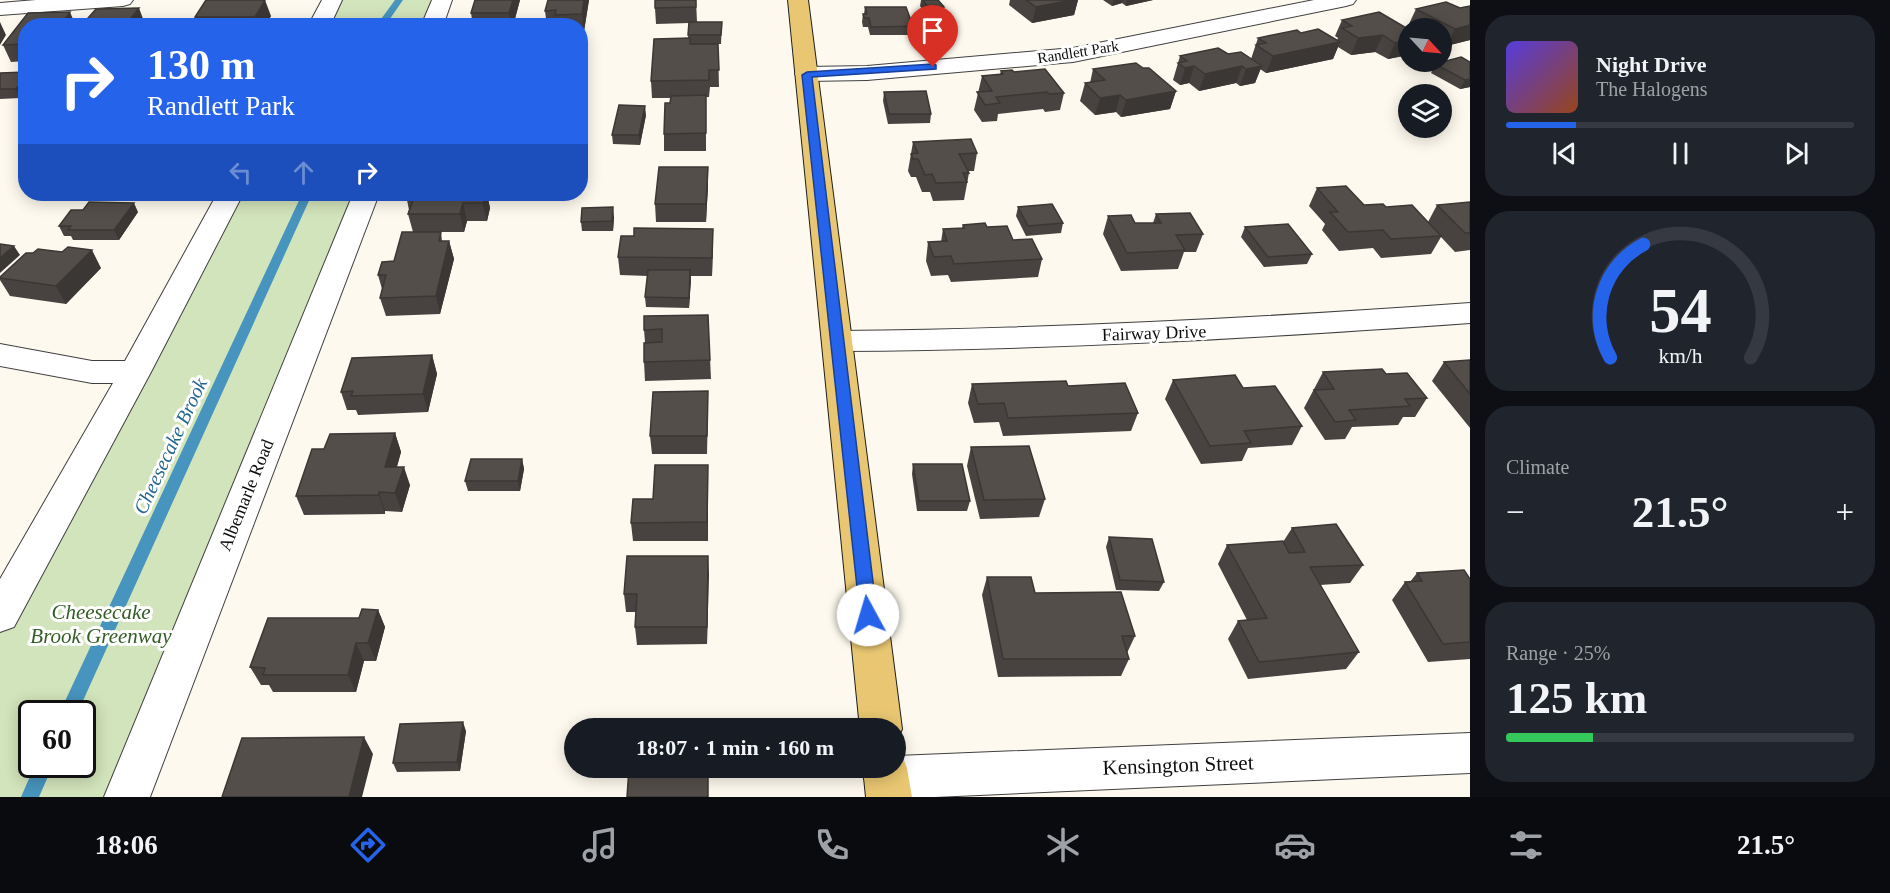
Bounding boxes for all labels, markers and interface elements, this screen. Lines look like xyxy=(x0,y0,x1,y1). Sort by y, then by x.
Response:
pin xyxy=(907,5,958,67)
icon: arrive xyxy=(916,14,949,47)
north arrow xyxy=(1398,18,1452,72)
map controls xyxy=(1398,18,1452,138)
street label: Randlett Park xyxy=(1036,38,1120,66)
icon: right xyxy=(48,42,126,120)
text: 130 m xyxy=(147,42,256,88)
text: Night Drive xyxy=(1596,52,1707,77)
text: The Halogens xyxy=(1596,78,1708,100)
button: layers xyxy=(1398,84,1452,138)
text: Randlett Park xyxy=(147,91,295,121)
icon: previous xyxy=(1548,137,1581,170)
icon: pause xyxy=(1664,137,1697,170)
icon: next xyxy=(1780,137,1813,170)
icon: left xyxy=(224,156,257,189)
icon: ahead xyxy=(287,156,320,189)
icon: right xyxy=(350,156,383,189)
text: 54 xyxy=(1649,276,1711,345)
street label: Fairway Drive xyxy=(1101,321,1207,345)
text: km/h xyxy=(1658,344,1702,368)
water label: Cheesecake Brook xyxy=(129,373,212,518)
street label: Albemarle Road xyxy=(215,436,277,554)
text: Climate xyxy=(1506,456,1569,478)
text: 21.5° xyxy=(1632,487,1728,537)
text: − xyxy=(1506,494,1525,530)
text: + xyxy=(1835,494,1854,530)
position arrow xyxy=(836,583,900,647)
park label: Cheesecake Brook Greenway xyxy=(30,600,172,648)
text: Range · 25% xyxy=(1506,642,1610,664)
text: 125 km xyxy=(1506,673,1647,723)
speed limit sign: 60 xyxy=(18,700,96,778)
text: 18:07 · 1 min · 160 m xyxy=(636,735,834,760)
street label: Kensington Street xyxy=(1102,750,1254,780)
icon: directions xyxy=(347,824,389,866)
icon: music xyxy=(579,824,621,866)
icon: phone xyxy=(811,824,853,866)
icon: climate xyxy=(1042,824,1084,866)
icon: car xyxy=(1274,824,1316,866)
icon: filters xyxy=(1505,824,1547,866)
text: 18:06 xyxy=(95,830,158,860)
text: 21.5° xyxy=(1737,830,1795,860)

